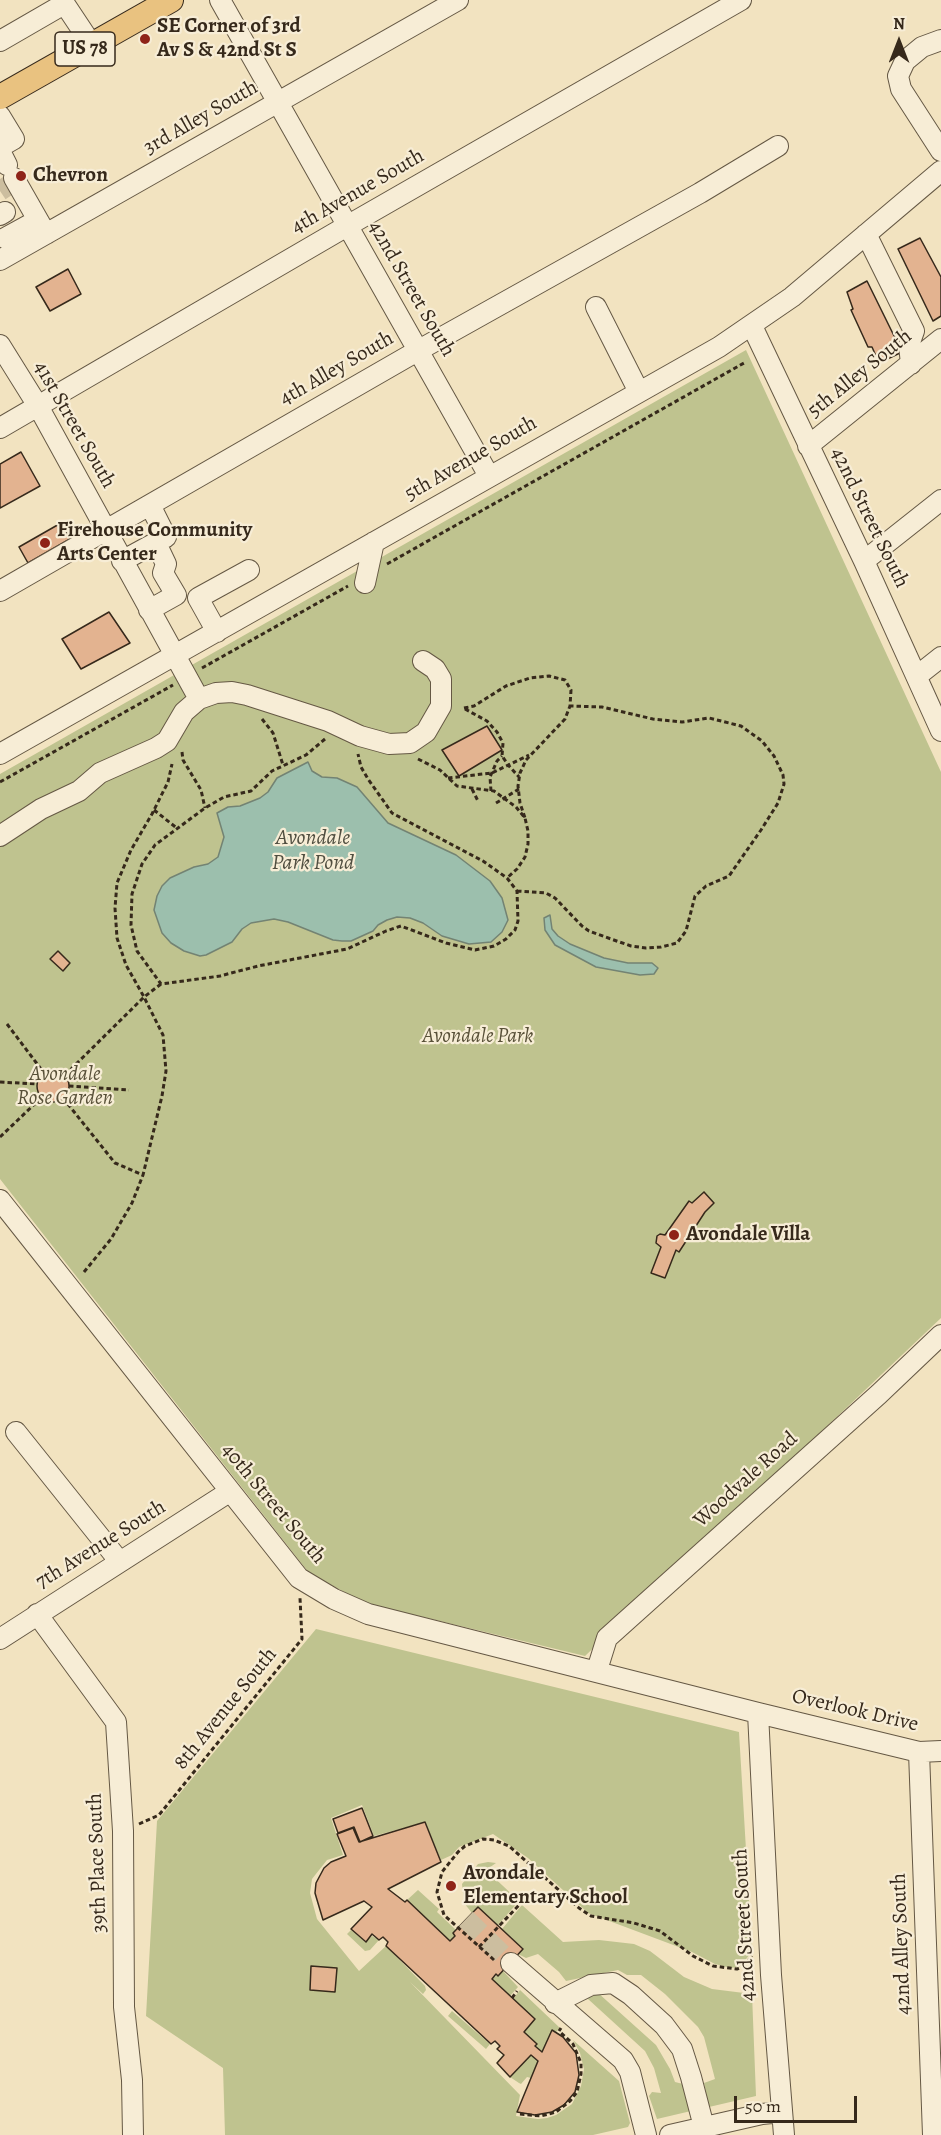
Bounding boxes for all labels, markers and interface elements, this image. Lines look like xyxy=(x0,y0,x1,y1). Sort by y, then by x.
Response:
north arrow xyxy=(869,12,929,72)
text: N xyxy=(893,13,905,35)
place label: SE Corner of 3rd Av S & 42nd St S xyxy=(157,14,301,64)
road number: US 78 xyxy=(55,32,115,66)
marker: SE Corner of 3rd Av S & 42nd St S xyxy=(138,32,152,46)
street label: 3rd Alley South xyxy=(139,75,263,161)
street label: 4th Avenue South xyxy=(287,144,429,240)
place label: Chevron xyxy=(33,163,108,189)
marker: Chevron xyxy=(14,169,28,183)
street label: 42nd Street South xyxy=(362,216,460,362)
street label: 5th Alley South xyxy=(803,324,917,424)
street label: 4th Alley South xyxy=(275,326,399,412)
street label: 41st Street South xyxy=(27,357,121,493)
street label: 5th Avenue South xyxy=(400,411,542,507)
street label: 42nd Street South xyxy=(824,444,914,592)
place label: Firehouse Community Arts Center xyxy=(57,518,252,568)
marker: Firehouse Community Arts Center xyxy=(38,536,52,550)
water label: Avondale Park Pond xyxy=(272,826,354,878)
park label: Avondale Park xyxy=(423,1024,533,1050)
park label: Avondale Rose Garden xyxy=(17,1062,113,1112)
place label: Avondale Villa xyxy=(686,1222,810,1248)
marker: Avondale Villa xyxy=(667,1228,681,1242)
street label: Woodvale Road xyxy=(689,1427,803,1533)
street label: 40th Street South xyxy=(215,1439,331,1569)
street label: 7th Avenue South xyxy=(31,1495,171,1595)
street label: 8th Avenue South xyxy=(169,1643,283,1775)
street label: Overlook Drive xyxy=(789,1684,921,1738)
street label: 39th Place South xyxy=(83,1793,113,1933)
street label: 42nd Street South xyxy=(728,1848,762,2002)
place label: Avondale Elementary School xyxy=(463,1861,628,1911)
street label: 42nd Alley South xyxy=(887,1873,917,2015)
marker: Avondale Elementary School xyxy=(444,1879,458,1893)
scale bar xyxy=(737,2084,860,2122)
text: 50 m xyxy=(745,2094,781,2118)

